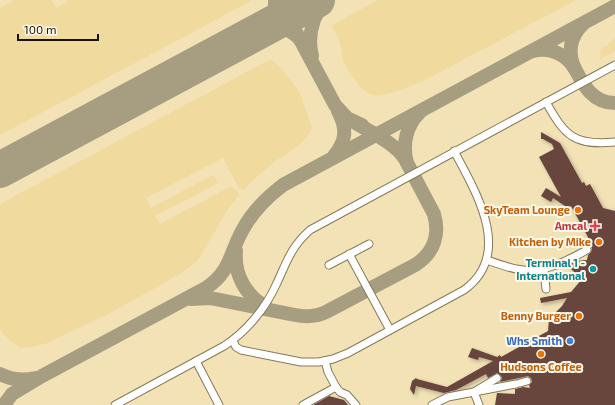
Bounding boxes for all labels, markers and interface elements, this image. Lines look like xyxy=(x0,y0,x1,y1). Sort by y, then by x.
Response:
scale bar xyxy=(18,16,98,42)
text: 100 m xyxy=(24,22,56,36)
place label: SkyTeam Lounge xyxy=(484,203,570,217)
marker: SkyTeam Lounge xyxy=(573,205,583,215)
place label: Amcal xyxy=(555,219,587,232)
marker: Amcal xyxy=(590,221,600,231)
place label: Kitchen by Mike xyxy=(509,235,591,249)
marker: Kitchen by Mike xyxy=(594,237,604,247)
place label: Terminal 1 - International xyxy=(516,256,585,282)
marker: Terminal 1 - International xyxy=(588,264,598,274)
place label: Benny Burger xyxy=(501,309,571,323)
marker: Benny Burger xyxy=(574,311,584,321)
place label: Whs Smith xyxy=(506,334,562,347)
marker: Whs Smith xyxy=(565,336,575,346)
marker: Hudsons Coffee xyxy=(536,349,546,359)
place label: Hudsons Coffee xyxy=(500,360,582,373)

